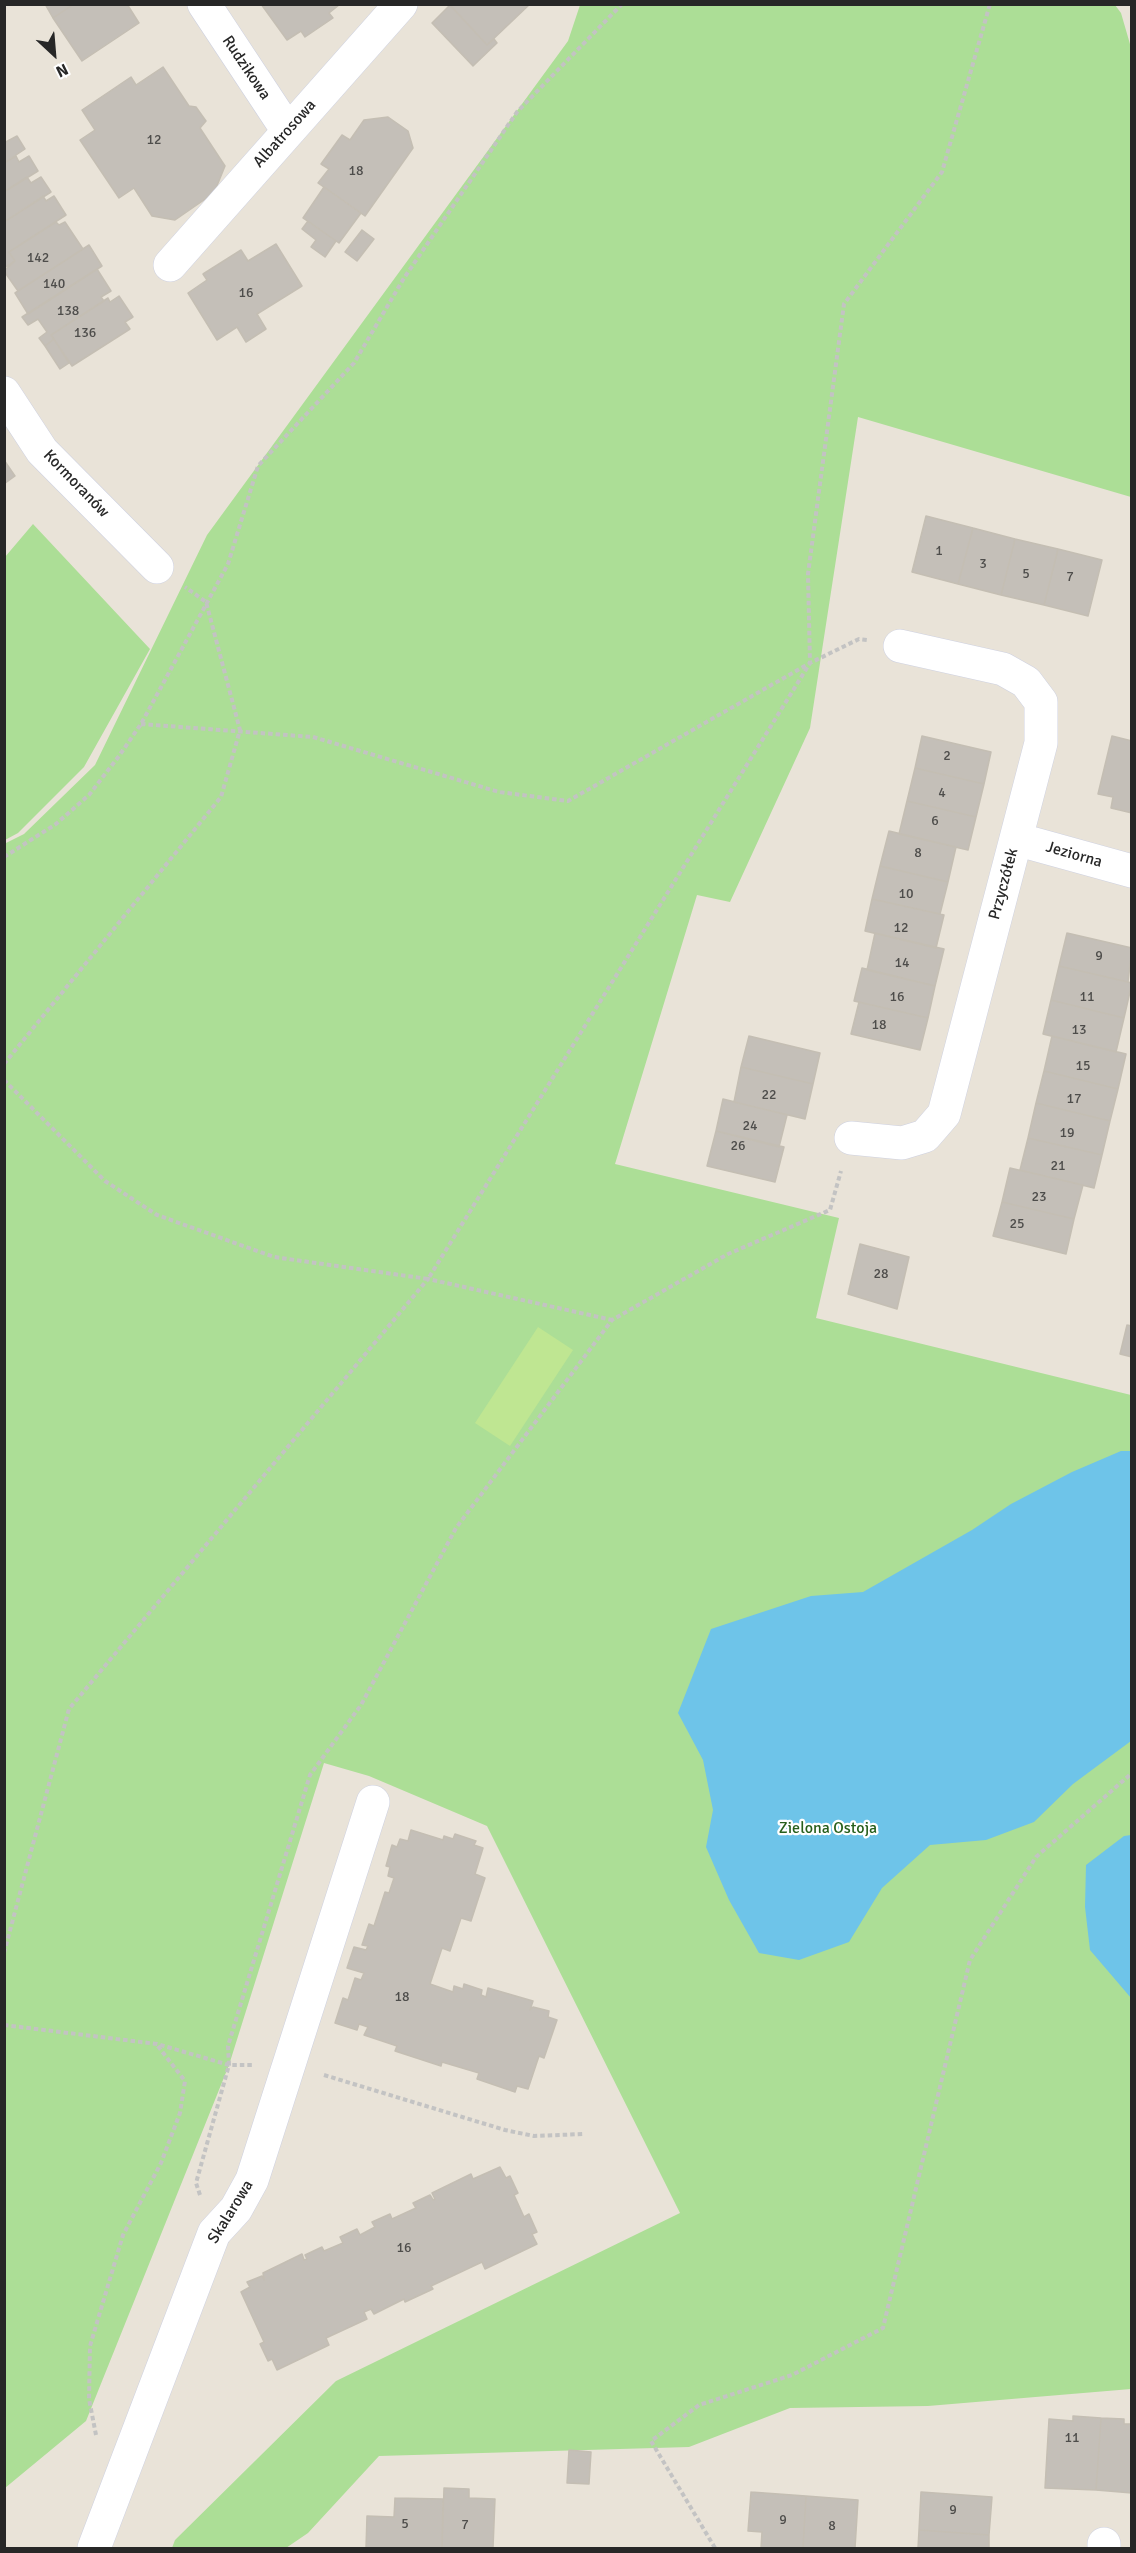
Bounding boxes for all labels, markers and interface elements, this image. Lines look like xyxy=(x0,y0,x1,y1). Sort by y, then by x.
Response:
north arrow xyxy=(24,24,84,84)
street label: Rudzikowa xyxy=(218,32,274,104)
text: N xyxy=(53,59,71,82)
street label: Albatrosowa xyxy=(249,96,321,172)
house number: 12 xyxy=(146,132,162,148)
house number: 18 xyxy=(348,163,364,179)
house number: 142 xyxy=(27,250,49,266)
house number: 140 xyxy=(43,276,65,292)
house number: 16 xyxy=(238,285,254,301)
house number: 138 xyxy=(57,303,79,319)
house number: 136 xyxy=(74,325,96,341)
street label: Kormoranów xyxy=(39,446,113,522)
house number: 1 xyxy=(935,543,943,559)
house number: 3 xyxy=(979,556,987,572)
house number: 5 xyxy=(1022,566,1030,582)
house number: 7 xyxy=(1066,569,1074,585)
house number: 2 xyxy=(943,748,951,764)
house number: 4 xyxy=(938,785,946,801)
house number: 6 xyxy=(931,813,939,829)
street label: Jeziorna xyxy=(1044,838,1104,872)
house number: 8 xyxy=(914,845,922,861)
street label: Przyczółek xyxy=(985,846,1023,922)
house number: 10 xyxy=(898,886,914,902)
house number: 12 xyxy=(893,920,909,936)
house number: 9 xyxy=(1095,948,1103,964)
house number: 14 xyxy=(894,955,910,971)
house number: 16 xyxy=(889,989,905,1005)
house number: 11 xyxy=(1079,989,1095,1005)
house number: 18 xyxy=(871,1017,887,1033)
house number: 13 xyxy=(1071,1022,1087,1038)
house number: 15 xyxy=(1075,1058,1091,1074)
house number: 22 xyxy=(761,1087,777,1103)
house number: 17 xyxy=(1066,1091,1082,1107)
house number: 24 xyxy=(742,1118,758,1134)
house number: 19 xyxy=(1059,1125,1075,1141)
house number: 26 xyxy=(730,1138,746,1154)
house number: 21 xyxy=(1050,1158,1066,1174)
house number: 23 xyxy=(1031,1189,1047,1205)
house number: 25 xyxy=(1009,1216,1025,1232)
house number: 28 xyxy=(873,1266,889,1282)
park label: Zielona Ostoja xyxy=(779,1819,877,1839)
house number: 18 xyxy=(394,1989,410,2005)
street label: Skalarowa xyxy=(204,2177,258,2247)
house number: 16 xyxy=(396,2240,412,2256)
house number: 11 xyxy=(1064,2430,1080,2446)
house number: 9 xyxy=(949,2502,957,2518)
house number: 9 xyxy=(779,2512,787,2528)
house number: 5 xyxy=(401,2516,409,2532)
house number: 7 xyxy=(461,2517,469,2533)
house number: 8 xyxy=(828,2518,836,2534)

